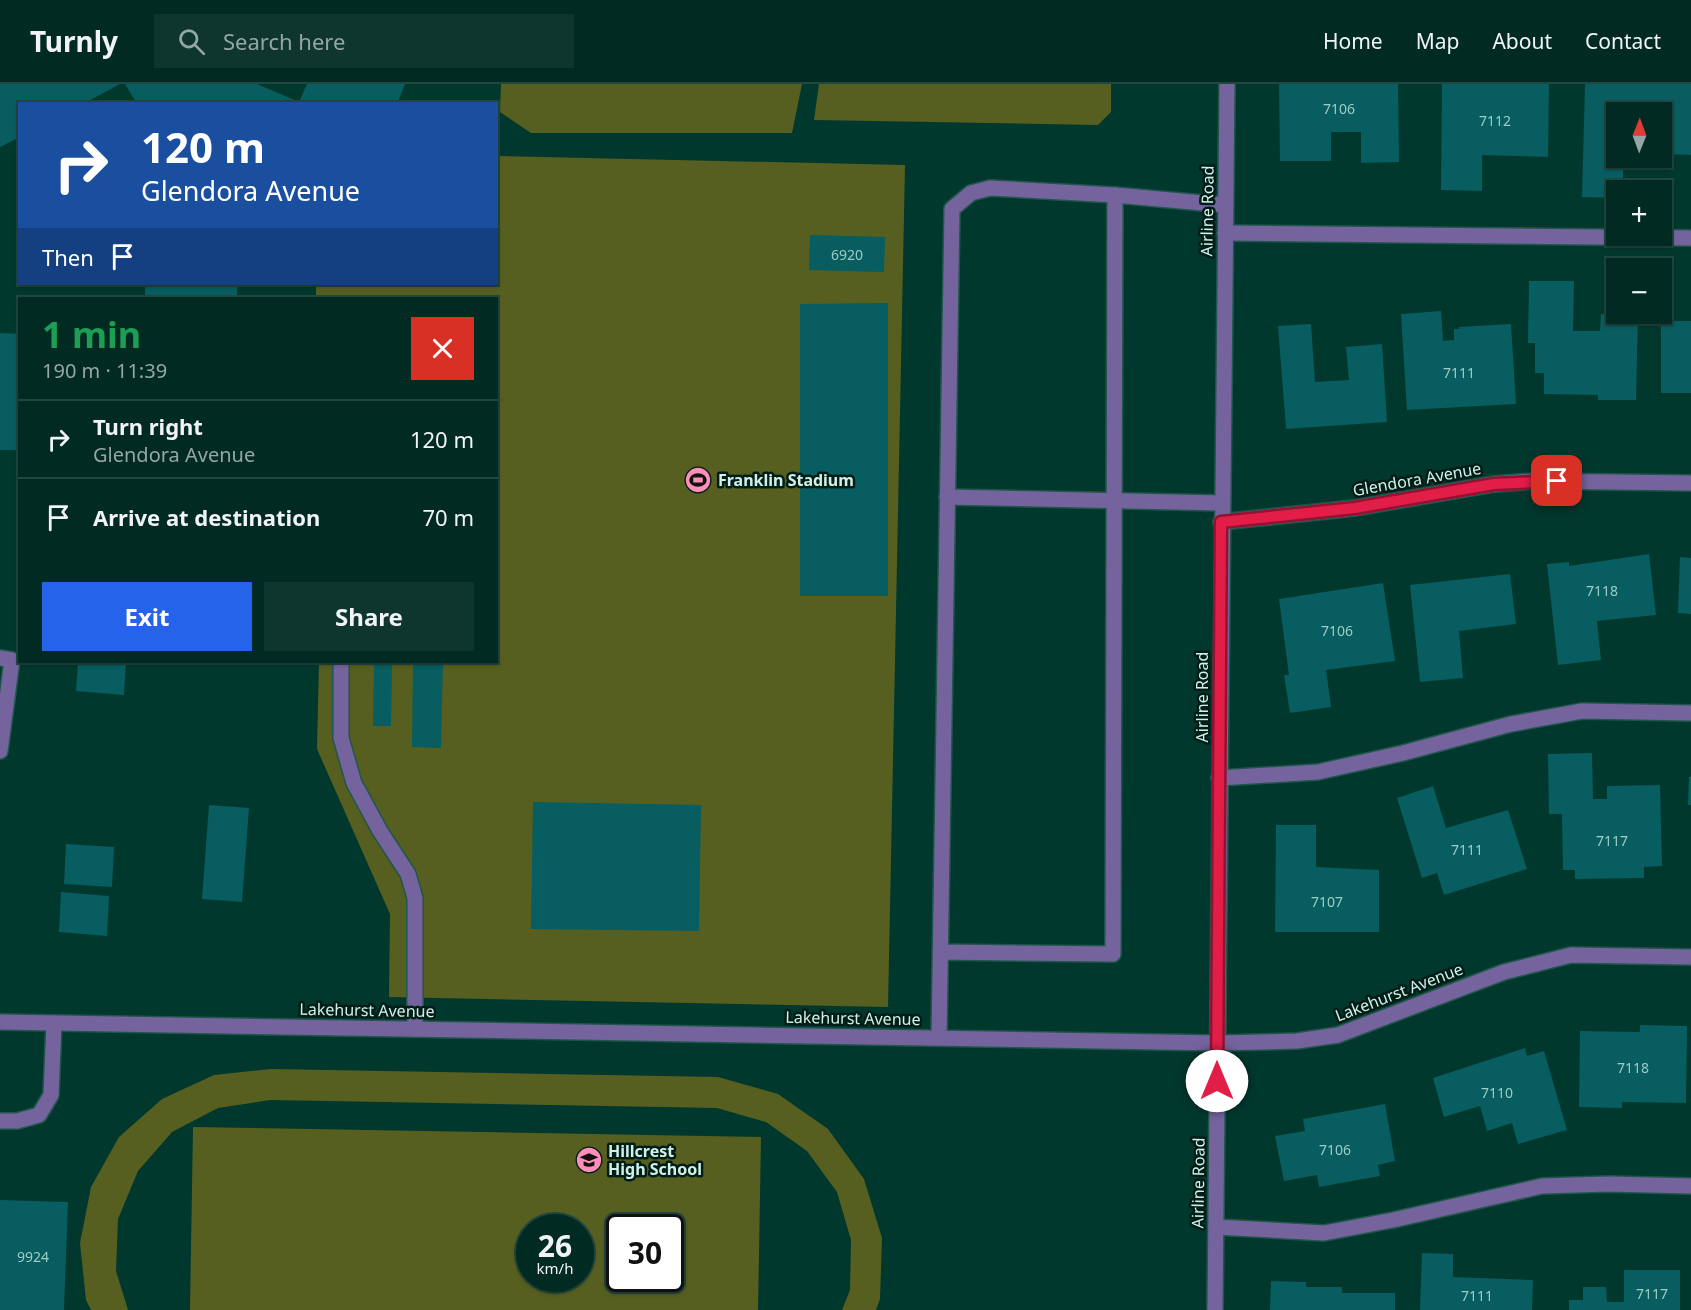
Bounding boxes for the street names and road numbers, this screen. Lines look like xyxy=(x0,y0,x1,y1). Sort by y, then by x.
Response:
street label: Airline Road xyxy=(1195,165,1219,257)
street label: Glendora Avenue xyxy=(1351,457,1483,501)
street label: Airline Road xyxy=(1191,652,1213,742)
street label: Lakehurst Avenue xyxy=(1332,958,1466,1026)
street label: Lakehurst Avenue xyxy=(299,998,435,1022)
street label: Lakehurst Avenue xyxy=(785,1006,921,1030)
street label: Airline Road xyxy=(1186,1137,1210,1229)

